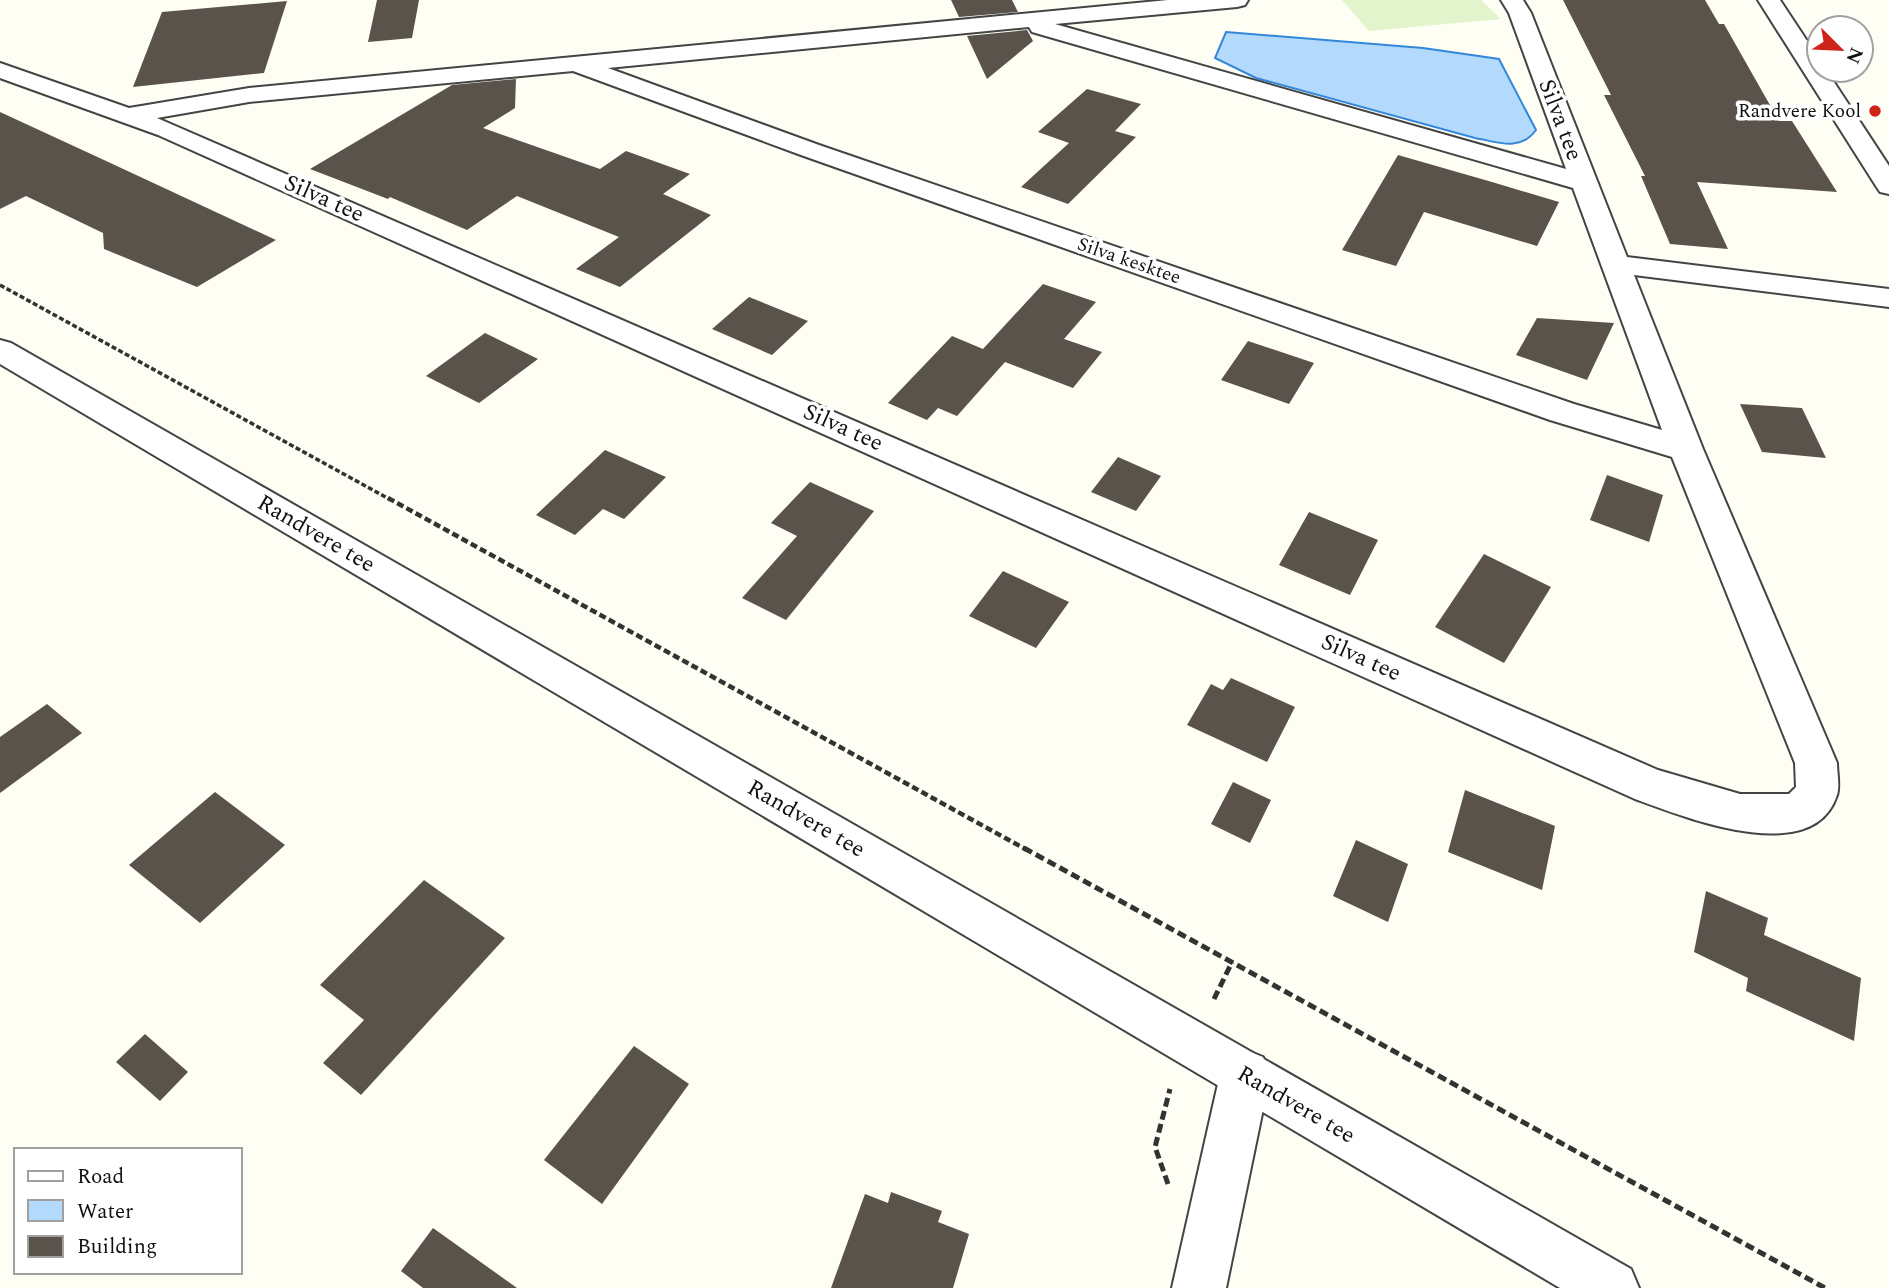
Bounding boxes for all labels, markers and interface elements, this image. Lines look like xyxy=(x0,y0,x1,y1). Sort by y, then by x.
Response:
north arrow xyxy=(1805,14,1875,84)
text: N xyxy=(1838,42,1871,68)
street label: Silva tee xyxy=(1528,74,1592,166)
place label: Randvere Kool xyxy=(1738,97,1861,126)
marker: Randvere Kool xyxy=(1867,103,1883,119)
street label: Silva tee xyxy=(278,166,370,232)
street label: Silva kesktee xyxy=(1073,230,1185,292)
street label: Silva tee xyxy=(797,395,889,461)
street label: Randvere tee xyxy=(250,486,382,582)
street label: Silva tee xyxy=(1315,625,1407,691)
street label: Randvere tee xyxy=(740,771,872,867)
street label: Randvere tee xyxy=(1230,1057,1362,1153)
legend xyxy=(14,1148,242,1274)
text: Road xyxy=(77,1161,124,1193)
text: Water xyxy=(77,1196,133,1228)
text: Building xyxy=(77,1231,157,1263)

